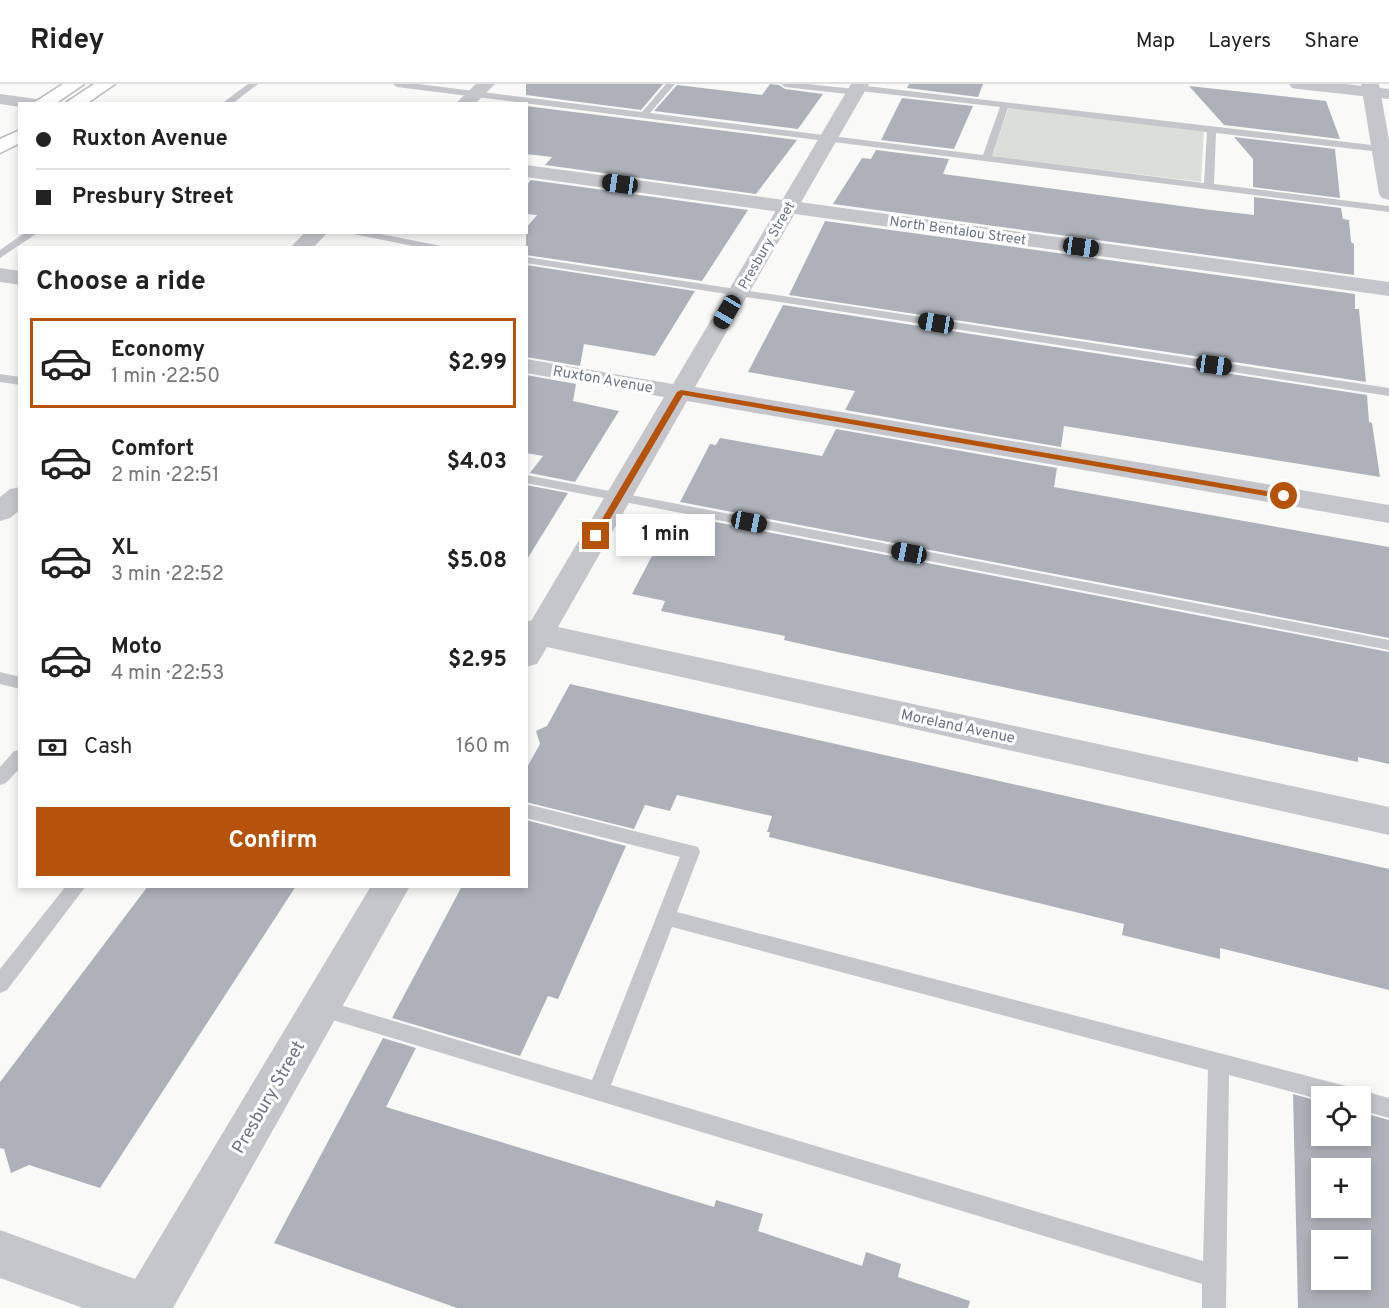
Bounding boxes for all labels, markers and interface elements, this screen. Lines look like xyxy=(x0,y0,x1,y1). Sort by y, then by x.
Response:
text: Ridey xyxy=(30,23,104,59)
text: Map xyxy=(1136,28,1175,55)
text: Layers xyxy=(1208,28,1271,55)
text: Share xyxy=(1304,28,1359,55)
text: Ruxton Avenue xyxy=(72,126,228,153)
car xyxy=(601,173,639,195)
text: Presbury Street xyxy=(72,184,234,211)
street label: Presbury Street xyxy=(735,199,799,293)
street label: North Bentalou Street xyxy=(888,213,1027,249)
car xyxy=(1062,236,1100,258)
text: Choose a ride xyxy=(36,265,206,299)
car xyxy=(710,292,744,332)
car xyxy=(917,311,955,335)
icon: car xyxy=(39,336,93,390)
text: Economy xyxy=(111,337,205,364)
text: $2.99 xyxy=(448,350,507,377)
car xyxy=(1195,354,1233,376)
street label: Ruxton Avenue xyxy=(551,362,654,399)
text: 1 min · 22:50 xyxy=(111,364,220,390)
icon: car xyxy=(39,435,93,489)
text: Comfort xyxy=(111,436,194,463)
text: $4.03 xyxy=(447,449,507,476)
text: 2 min · 22:51 xyxy=(111,463,219,489)
route start xyxy=(1270,482,1297,509)
car xyxy=(730,510,768,534)
callout: 1 min xyxy=(617,515,716,557)
route end xyxy=(582,522,609,549)
text: 1 min xyxy=(641,522,690,548)
icon: car xyxy=(39,534,93,588)
text: XL xyxy=(111,535,138,562)
car xyxy=(890,541,928,565)
text: $5.08 xyxy=(447,548,507,575)
text: 3 min · 22:52 xyxy=(111,562,224,588)
icon: car xyxy=(39,633,93,687)
text: Moto xyxy=(111,634,162,661)
text: $2.95 xyxy=(448,647,507,674)
text: 4 min · 22:53 xyxy=(111,661,224,687)
street label: Moreland Avenue xyxy=(899,706,1016,749)
icon: cash xyxy=(36,731,69,764)
text: Cash xyxy=(84,734,133,761)
text: 160 m xyxy=(456,734,510,760)
button: Confirm xyxy=(36,807,510,876)
street label: Presbury Street xyxy=(228,1037,311,1158)
map controls xyxy=(1311,1086,1371,1290)
button: locate xyxy=(1311,1086,1371,1146)
button: + xyxy=(1311,1158,1371,1218)
button: − xyxy=(1311,1230,1371,1290)

